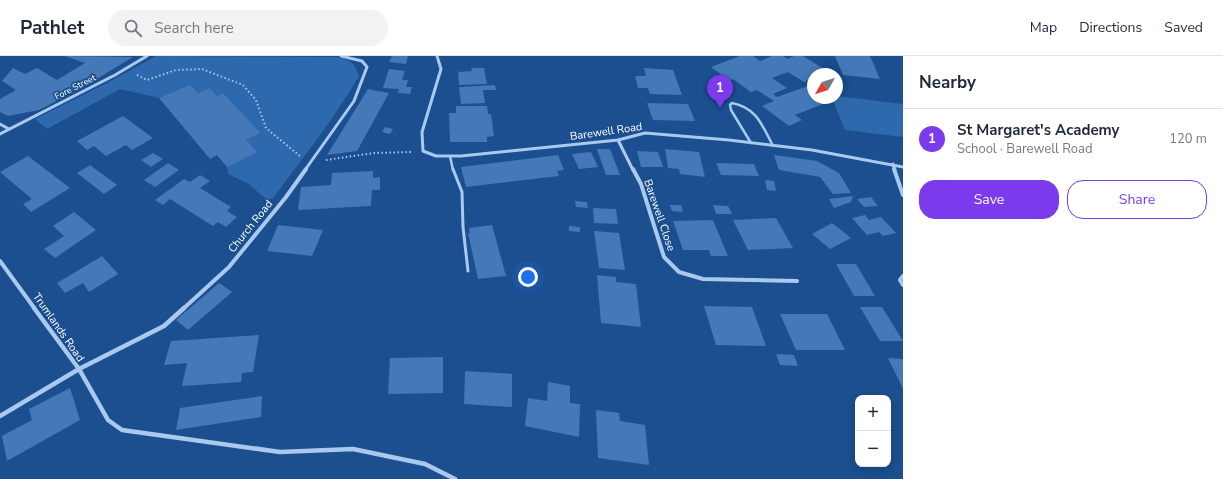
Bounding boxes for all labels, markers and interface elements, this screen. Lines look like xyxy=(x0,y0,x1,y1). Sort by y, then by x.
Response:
search box xyxy=(108,10,388,46)
text: Pathlet xyxy=(20,15,84,41)
icon: search xyxy=(122,17,144,39)
text: Search here xyxy=(154,18,234,38)
text: Map xyxy=(1030,18,1057,37)
text: Directions xyxy=(1079,18,1142,37)
text: Saved xyxy=(1164,18,1203,37)
north arrow xyxy=(807,68,843,104)
street label: Fore Street xyxy=(52,71,98,102)
text: Nearby xyxy=(919,71,976,94)
pin: 1 xyxy=(707,75,733,108)
street label: Barewell Road xyxy=(569,119,643,144)
text: St Margaret's Academy xyxy=(957,120,1120,140)
text: 1 xyxy=(928,130,936,148)
text: 120 m xyxy=(1169,130,1207,148)
text: School · Barewell Road xyxy=(957,140,1092,158)
street label: Barewell Close xyxy=(640,177,679,253)
button: Save xyxy=(919,180,1059,219)
button: Share xyxy=(1067,180,1207,219)
street label: Church Road xyxy=(225,197,276,256)
your location xyxy=(518,267,538,287)
street label: Trumlands Road xyxy=(29,290,88,365)
map controls xyxy=(855,395,891,467)
button: + xyxy=(855,395,891,431)
button: − xyxy=(855,431,891,467)

